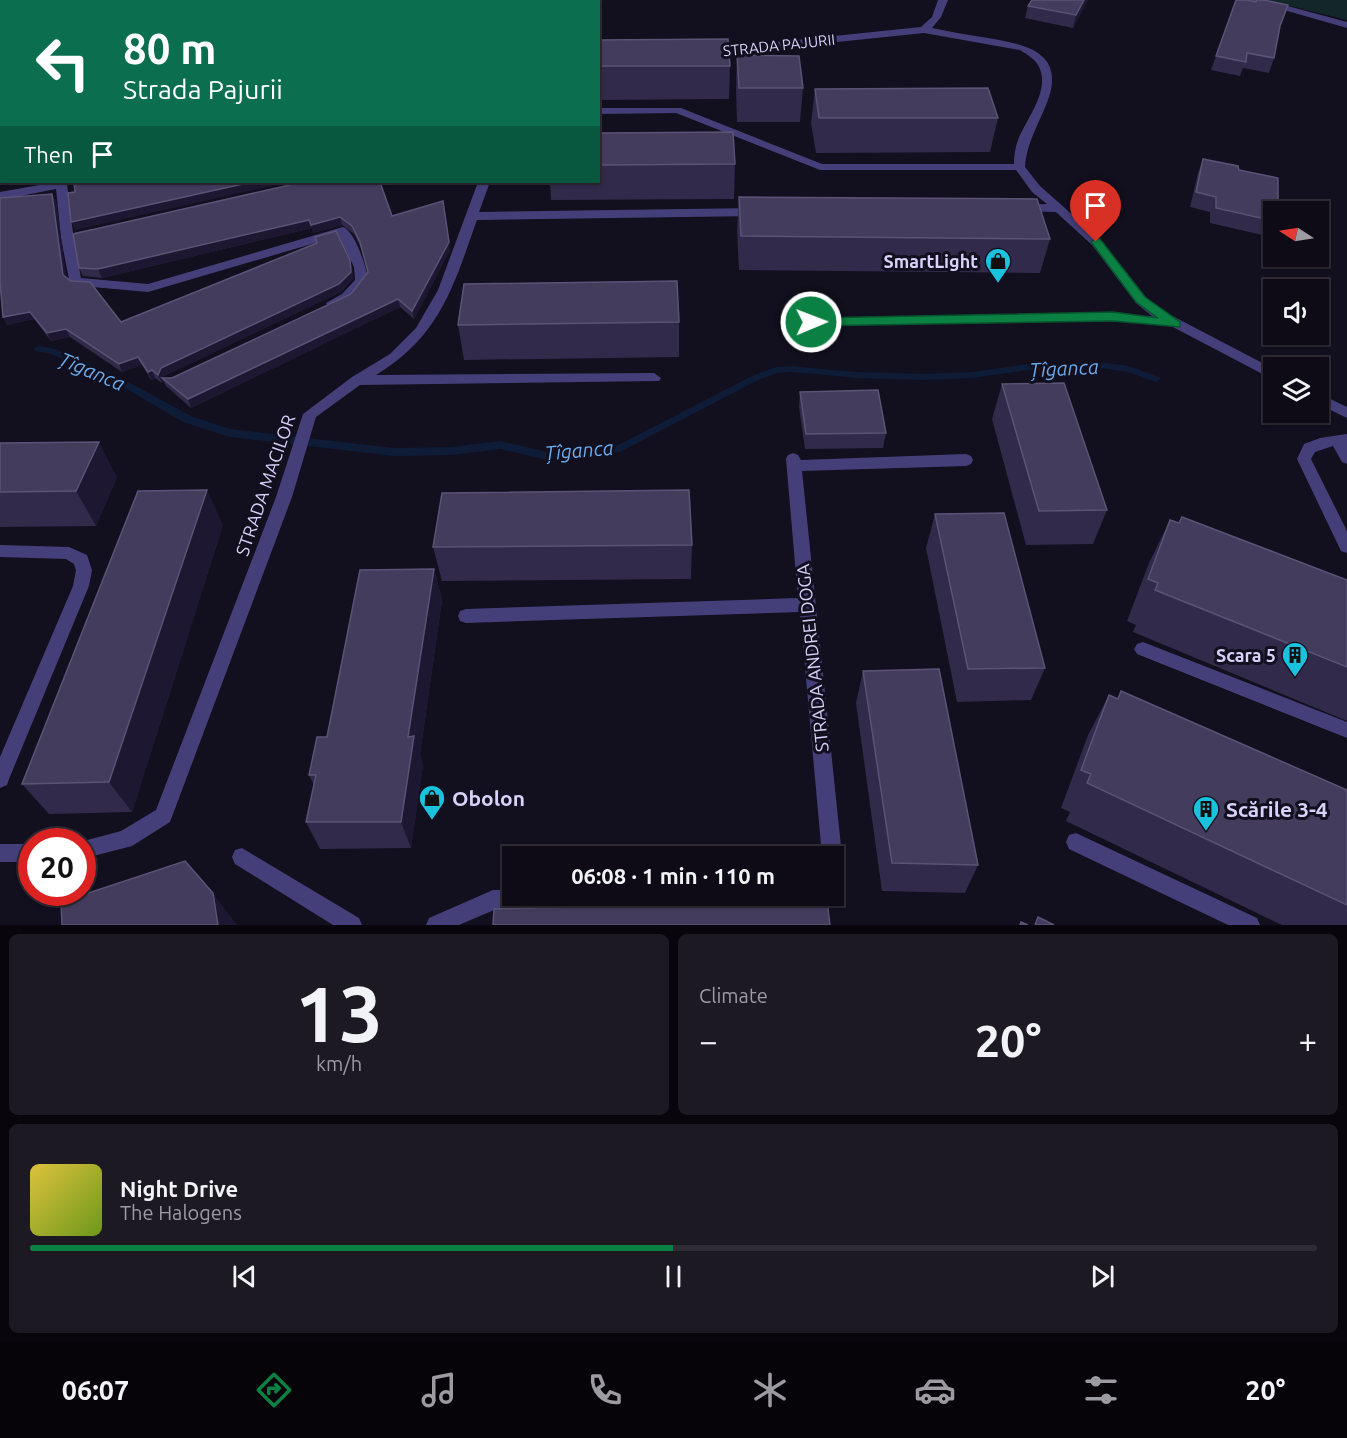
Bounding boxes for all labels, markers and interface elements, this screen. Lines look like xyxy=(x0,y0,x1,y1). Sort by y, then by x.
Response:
icon: left xyxy=(24,24,102,102)
text: 80 m xyxy=(123,25,217,72)
street label: STRADA PAJURII xyxy=(722,31,836,59)
text: Strada Pajurii xyxy=(123,74,283,104)
icon: arrive xyxy=(86,138,119,171)
text: Then xyxy=(24,142,74,167)
pin xyxy=(1070,180,1121,242)
icon: arrive xyxy=(1079,189,1112,222)
north arrow xyxy=(1263,201,1329,267)
map controls xyxy=(1263,201,1329,423)
shop icon: SmartLight xyxy=(983,246,1013,284)
place label: SmartLight xyxy=(884,251,978,271)
button: sound xyxy=(1263,279,1329,345)
position arrow xyxy=(779,290,843,354)
water label: Țîganca xyxy=(56,347,129,395)
water label: Țîganca xyxy=(1029,355,1099,381)
button: layers xyxy=(1263,357,1329,423)
street label: STRADA MACILOR xyxy=(231,412,299,558)
water label: Țîganca xyxy=(544,436,615,464)
street label: STRADA ANDREI DOGA xyxy=(792,563,832,753)
building icon: Scara 5 xyxy=(1280,640,1310,678)
place label: Scara 5 xyxy=(1216,645,1276,665)
shop icon: Obolon xyxy=(417,783,447,821)
place label: Obolon xyxy=(452,786,525,810)
building icon: Scările 3-4 xyxy=(1191,794,1221,832)
place label: Scările 3-4 xyxy=(1226,797,1328,821)
speed limit sign: 20 xyxy=(18,828,96,906)
text: 06:08 · 1 min · 110 m xyxy=(571,863,775,888)
text: 13 xyxy=(295,969,383,1057)
text: Climate xyxy=(699,984,768,1007)
text: 20° xyxy=(975,1015,1041,1066)
text: − xyxy=(699,1022,718,1059)
text: + xyxy=(1298,1022,1317,1059)
text: km/h xyxy=(316,1052,362,1075)
text: Night Drive xyxy=(120,1176,238,1201)
text: The Halogens xyxy=(120,1201,242,1224)
icon: previous xyxy=(228,1260,261,1293)
icon: pause xyxy=(657,1260,690,1293)
icon: next xyxy=(1086,1260,1119,1293)
icon: directions xyxy=(253,1369,295,1411)
icon: music xyxy=(418,1369,460,1411)
icon: phone xyxy=(584,1369,626,1411)
icon: climate xyxy=(749,1369,791,1411)
icon: car xyxy=(914,1369,956,1411)
icon: filters xyxy=(1080,1369,1122,1411)
text: 06:07 xyxy=(62,1375,129,1405)
text: 20° xyxy=(1245,1375,1285,1405)

